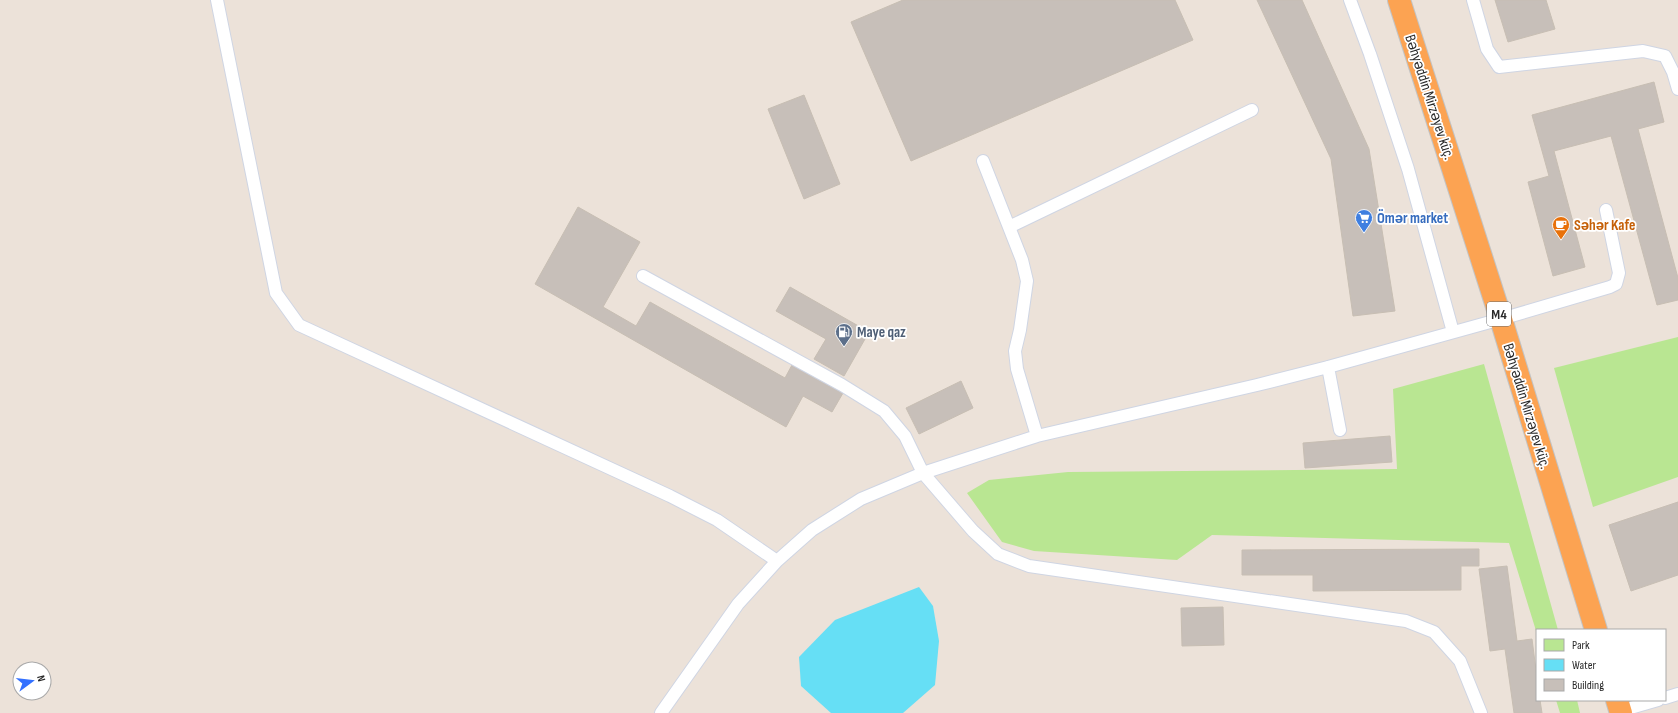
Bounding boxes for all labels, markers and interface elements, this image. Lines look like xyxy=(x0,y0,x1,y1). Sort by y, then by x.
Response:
street label: Bəhyəddin Mirzəyev küç. xyxy=(1400,32,1459,162)
supermarket icon: Ömər market xyxy=(1354,208,1374,233)
place label: Ömər market xyxy=(1377,209,1448,228)
cafe icon: Səhər Kafe xyxy=(1551,215,1571,240)
place label: Səhər Kafe xyxy=(1574,216,1635,235)
road number: M4 xyxy=(1487,302,1511,326)
fuel station icon: Maye qaz xyxy=(834,322,854,347)
place label: Maye qaz xyxy=(857,323,906,342)
street label: Bəhyəddin Mirzəyev küç. xyxy=(1498,341,1555,471)
legend xyxy=(1536,629,1666,701)
text: Park xyxy=(1572,638,1590,653)
text: Water xyxy=(1572,658,1596,673)
north arrow xyxy=(12,661,52,701)
text: N xyxy=(34,674,48,683)
text: Building xyxy=(1572,678,1604,693)

